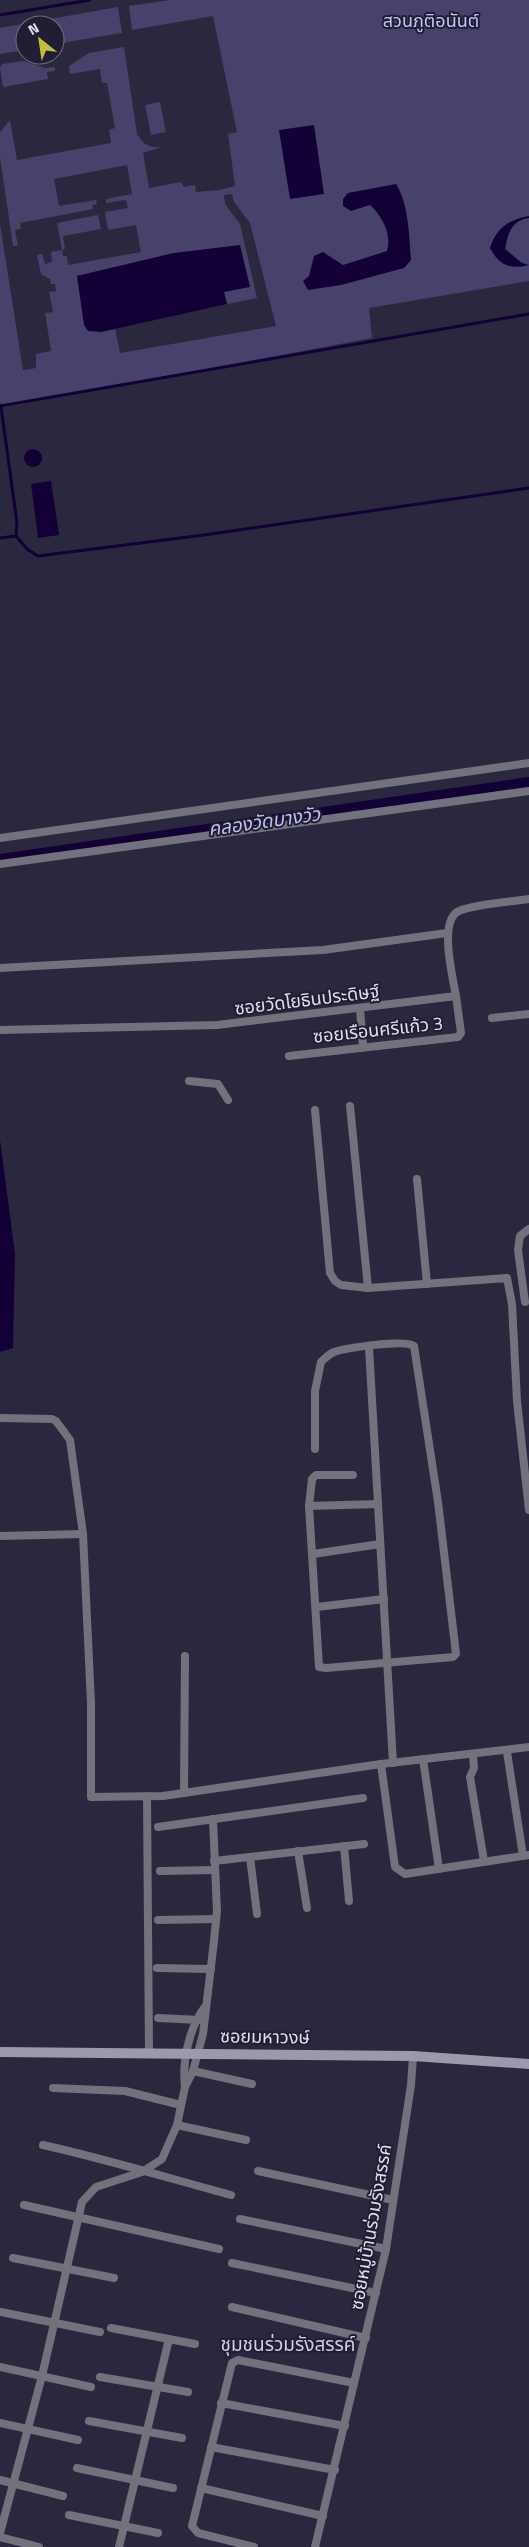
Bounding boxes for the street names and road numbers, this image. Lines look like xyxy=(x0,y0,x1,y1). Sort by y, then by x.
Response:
street label: ซอยวัดโยธินประดิษฐ์ xyxy=(233,977,381,1022)
street label: ซอยเรือนศรีแก้ว 3 xyxy=(312,1009,444,1050)
street label: ซอยมหาวงษ์ xyxy=(220,2022,310,2051)
street label: ซอยหมู่บ้านร่วมรังสรรค์ xyxy=(343,2142,398,2312)

